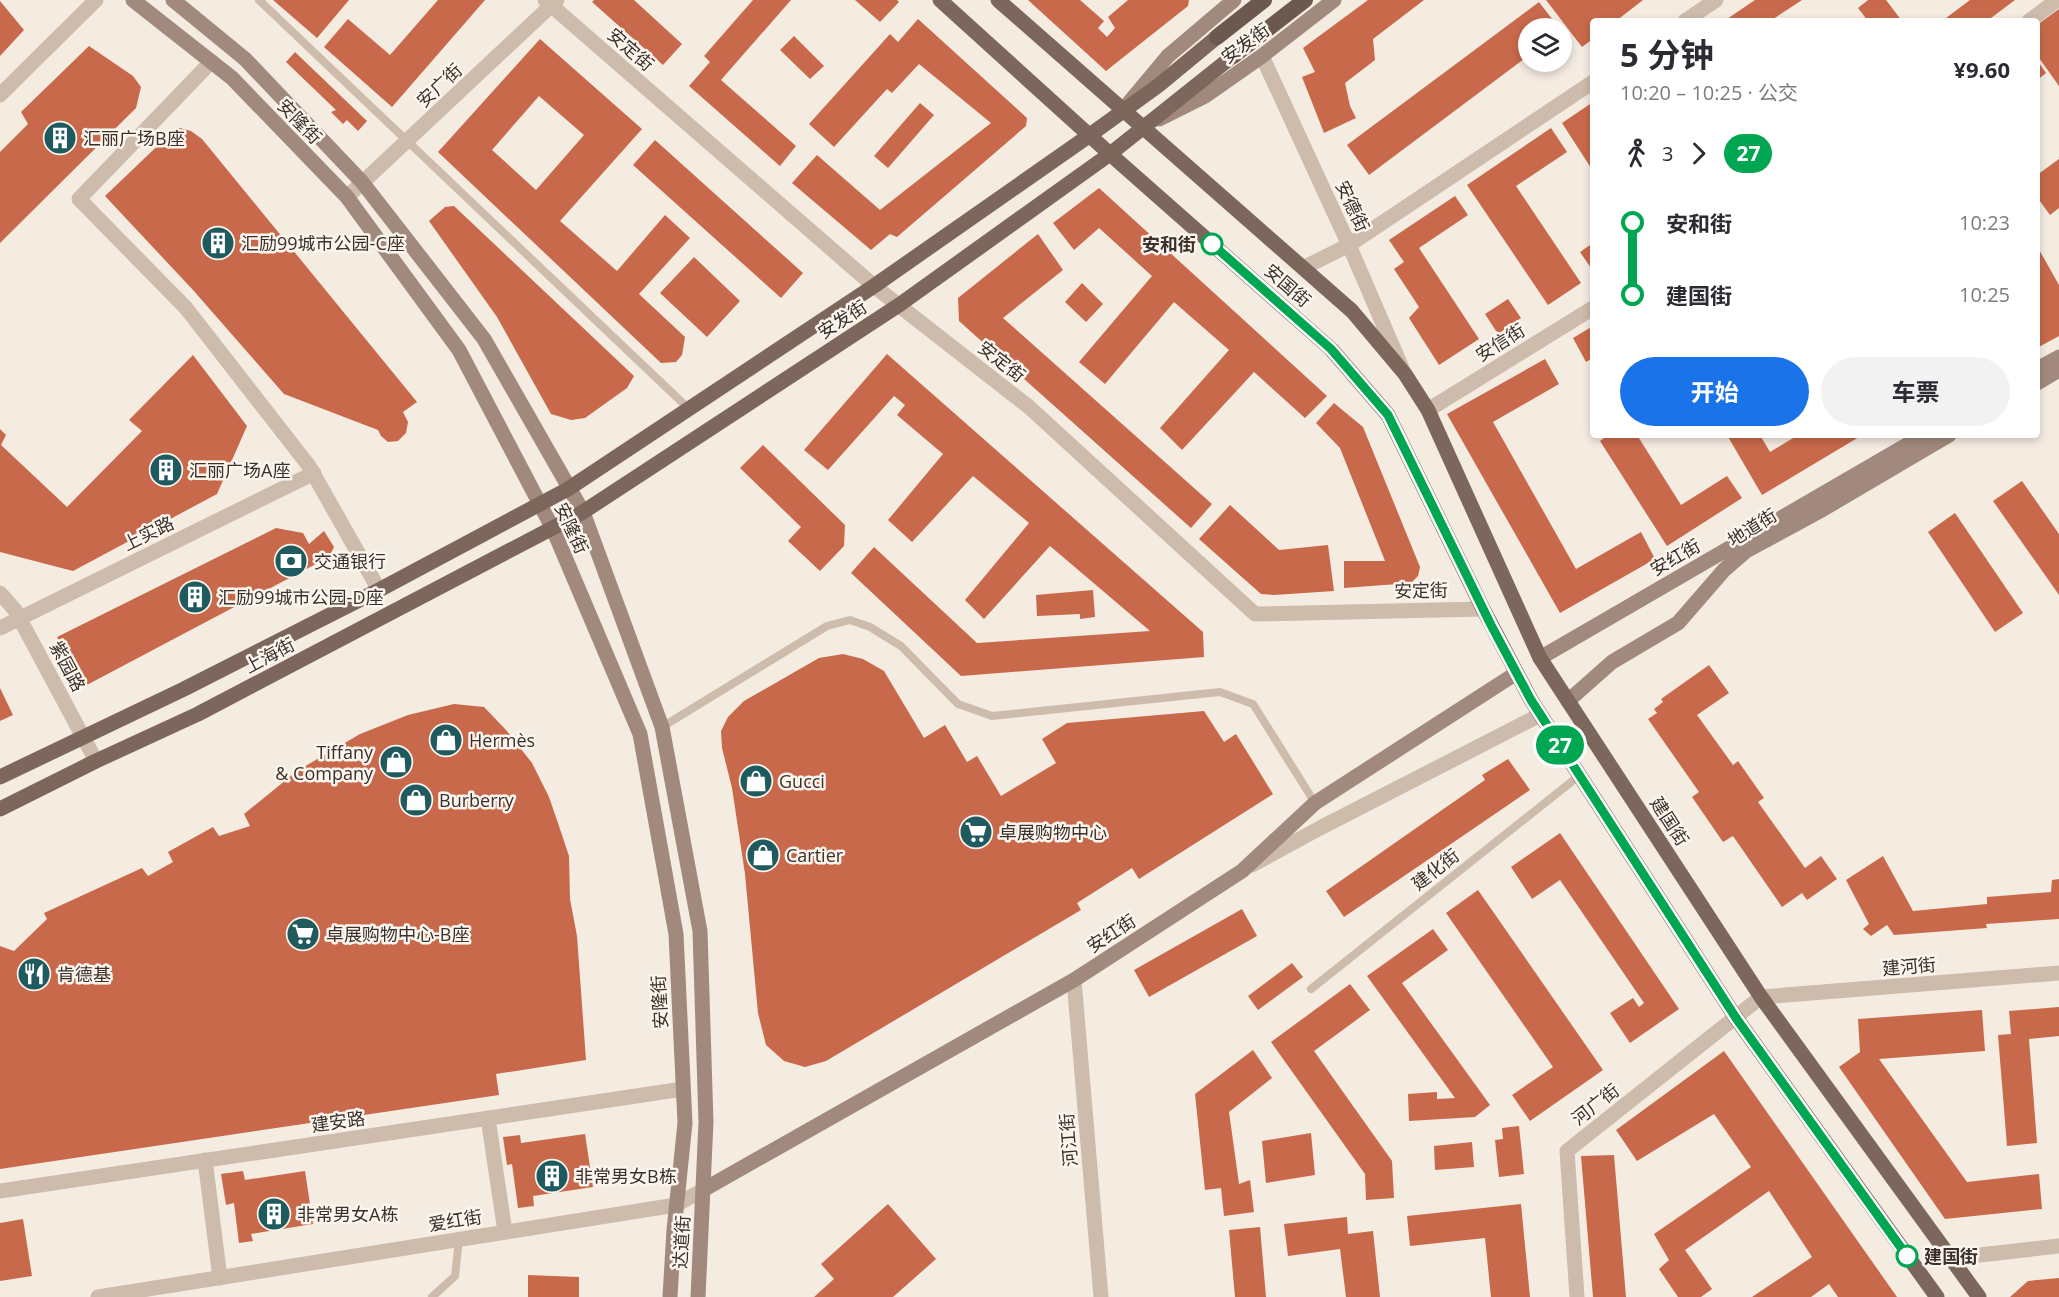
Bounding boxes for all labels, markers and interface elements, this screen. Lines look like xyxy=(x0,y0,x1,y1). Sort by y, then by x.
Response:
street label: 安发街 xyxy=(1216,17,1274,69)
map controls xyxy=(1518,18,1572,72)
button: layers xyxy=(1518,18,1572,72)
street label: 安定街 xyxy=(603,22,659,76)
text: 5 分钟 xyxy=(1620,32,1713,77)
text: ¥9.60 xyxy=(1953,54,2010,84)
street label: 安广街 xyxy=(411,58,467,112)
text: 10:20 – 10:25 · 公交 xyxy=(1620,79,1798,106)
street label: 安隆街 xyxy=(273,93,327,149)
building icon: 汇丽广场B座 xyxy=(42,120,78,156)
place label: 汇丽广场B座 xyxy=(83,126,185,150)
icon: walk xyxy=(1620,137,1653,170)
icon: forward xyxy=(1682,137,1715,170)
text: 27 xyxy=(1736,139,1760,167)
text: 3 xyxy=(1662,140,1673,167)
street label: 安德街 xyxy=(1331,176,1375,236)
text: 安和街 xyxy=(1666,208,1732,238)
text: 10:23 xyxy=(1959,209,2010,236)
building icon: 汇励99城市公园-C座 xyxy=(200,225,236,261)
place label: 汇励99城市公园-C座 xyxy=(241,231,405,255)
place label: 安和街 xyxy=(1142,232,1196,256)
marker: 安和街 xyxy=(1201,233,1223,255)
street label: 安国街 xyxy=(1260,258,1316,312)
text: 建国街 xyxy=(1666,280,1732,310)
text: 10:25 xyxy=(1959,281,2010,308)
street label: 安发街 xyxy=(813,294,871,344)
street label: 安信街 xyxy=(1471,318,1529,366)
street label: 安定街 xyxy=(973,335,1031,387)
button: 开始 xyxy=(1620,357,1809,426)
button: 车票 xyxy=(1821,357,2010,426)
building icon: 汇丽广场A座 xyxy=(148,452,184,488)
place label: 汇丽广场A座 xyxy=(189,458,290,482)
street label: 安隆街 xyxy=(550,498,594,558)
street label: 地道街 xyxy=(1723,503,1781,551)
street label: 上实路 xyxy=(118,510,178,556)
street label: 安红街 xyxy=(1646,533,1704,581)
bank icon: 交通银行 xyxy=(273,543,309,579)
place label: 交通银行 xyxy=(314,549,386,573)
street label: 安定街 xyxy=(1394,578,1448,602)
building icon: 汇励99城市公园-D座 xyxy=(177,579,213,615)
place label: 汇励99城市公园-D座 xyxy=(218,585,383,609)
street label: 上海街 xyxy=(240,632,298,678)
street label: 紫园路 xyxy=(45,637,91,695)
shop icon: Hermès xyxy=(428,722,464,758)
line badge: 27 xyxy=(1533,726,1587,764)
place label: Hermès xyxy=(469,728,535,752)
text: 27 xyxy=(1548,731,1572,759)
place label: Tiffany & Company xyxy=(275,740,374,785)
shop icon: Tiffany & Company xyxy=(378,744,414,780)
shop icon: Gucci xyxy=(738,763,774,799)
place label: Gucci xyxy=(779,769,825,793)
shop icon: Burberry xyxy=(398,782,434,818)
place label: Burberry xyxy=(439,788,515,812)
street label: 建国街 xyxy=(1645,792,1695,850)
supermarket icon: 卓展购物中心 xyxy=(958,814,994,850)
place label: 卓展购物中心 xyxy=(999,820,1107,844)
shop icon: Cartier xyxy=(745,837,781,873)
place label: Cartier xyxy=(786,843,844,867)
street label: 建化街 xyxy=(1406,843,1464,895)
street label: 安红街 xyxy=(1082,908,1140,958)
supermarket icon: 卓展购物中心-B座 xyxy=(285,916,321,952)
place label: 卓展购物中心-B座 xyxy=(326,922,469,946)
street label: 建河街 xyxy=(1881,952,1937,980)
restaurant icon: 肯德基 xyxy=(16,956,52,992)
place label: 肯德基 xyxy=(57,962,111,986)
street label: 安隆街 xyxy=(646,974,672,1030)
street label: 河广街 xyxy=(1566,1078,1624,1130)
street label: 建安路 xyxy=(310,1105,366,1137)
street label: 河江街 xyxy=(1054,1112,1082,1168)
building icon: 非常男女B栋 xyxy=(534,1158,570,1194)
place label: 非常男女B栋 xyxy=(575,1164,677,1188)
building icon: 非常男女A栋 xyxy=(256,1196,292,1232)
place label: 非常男女A栋 xyxy=(297,1202,398,1226)
street label: 爱红街 xyxy=(426,1204,484,1236)
street label: 达道街 xyxy=(668,1214,694,1270)
place label: 建国街 xyxy=(1924,1244,1978,1268)
marker: 建国街 xyxy=(1896,1245,1918,1267)

